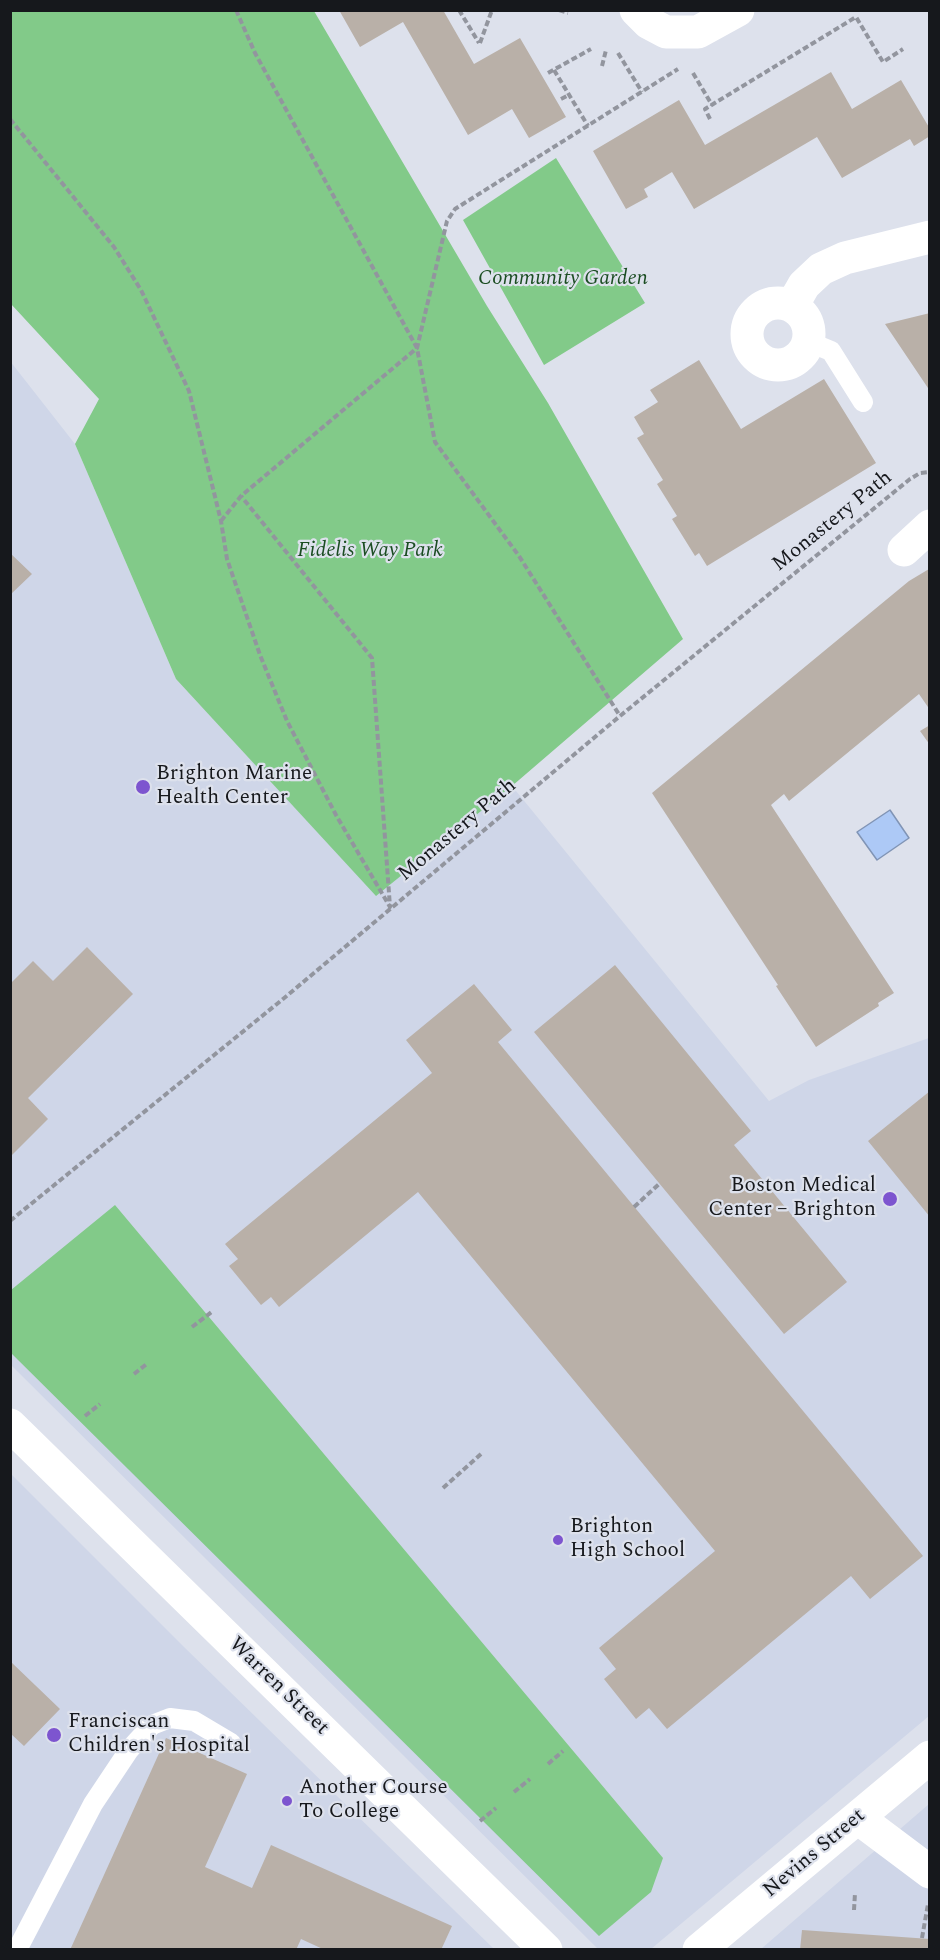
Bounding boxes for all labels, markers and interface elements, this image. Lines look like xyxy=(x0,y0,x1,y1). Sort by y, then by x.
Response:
park label: Community Garden xyxy=(478,267,648,293)
street label: Monastery Path xyxy=(768,466,898,578)
park label: Fidelis Way Park xyxy=(297,539,443,565)
place label: Brighton Marine Health Center xyxy=(156,762,312,812)
street label: Monastery Path xyxy=(394,774,522,888)
marker: Brighton Marine Health Center xyxy=(134,778,152,796)
place label: Boston Medical Center – Brighton xyxy=(708,1174,876,1224)
marker: Boston Medical Center – Brighton xyxy=(881,1190,899,1208)
place label: Brighton High School xyxy=(570,1515,685,1565)
marker: Brighton High School xyxy=(551,1533,565,1547)
street label: Warren Street xyxy=(223,1633,333,1741)
place label: Franciscan Children's Hospital xyxy=(68,1710,250,1760)
marker: Franciscan Children's Hospital xyxy=(45,1726,63,1744)
place label: Another Course To College xyxy=(299,1776,448,1826)
marker: Another Course To College xyxy=(280,1794,294,1808)
street label: Nevins Street xyxy=(759,1804,871,1904)

